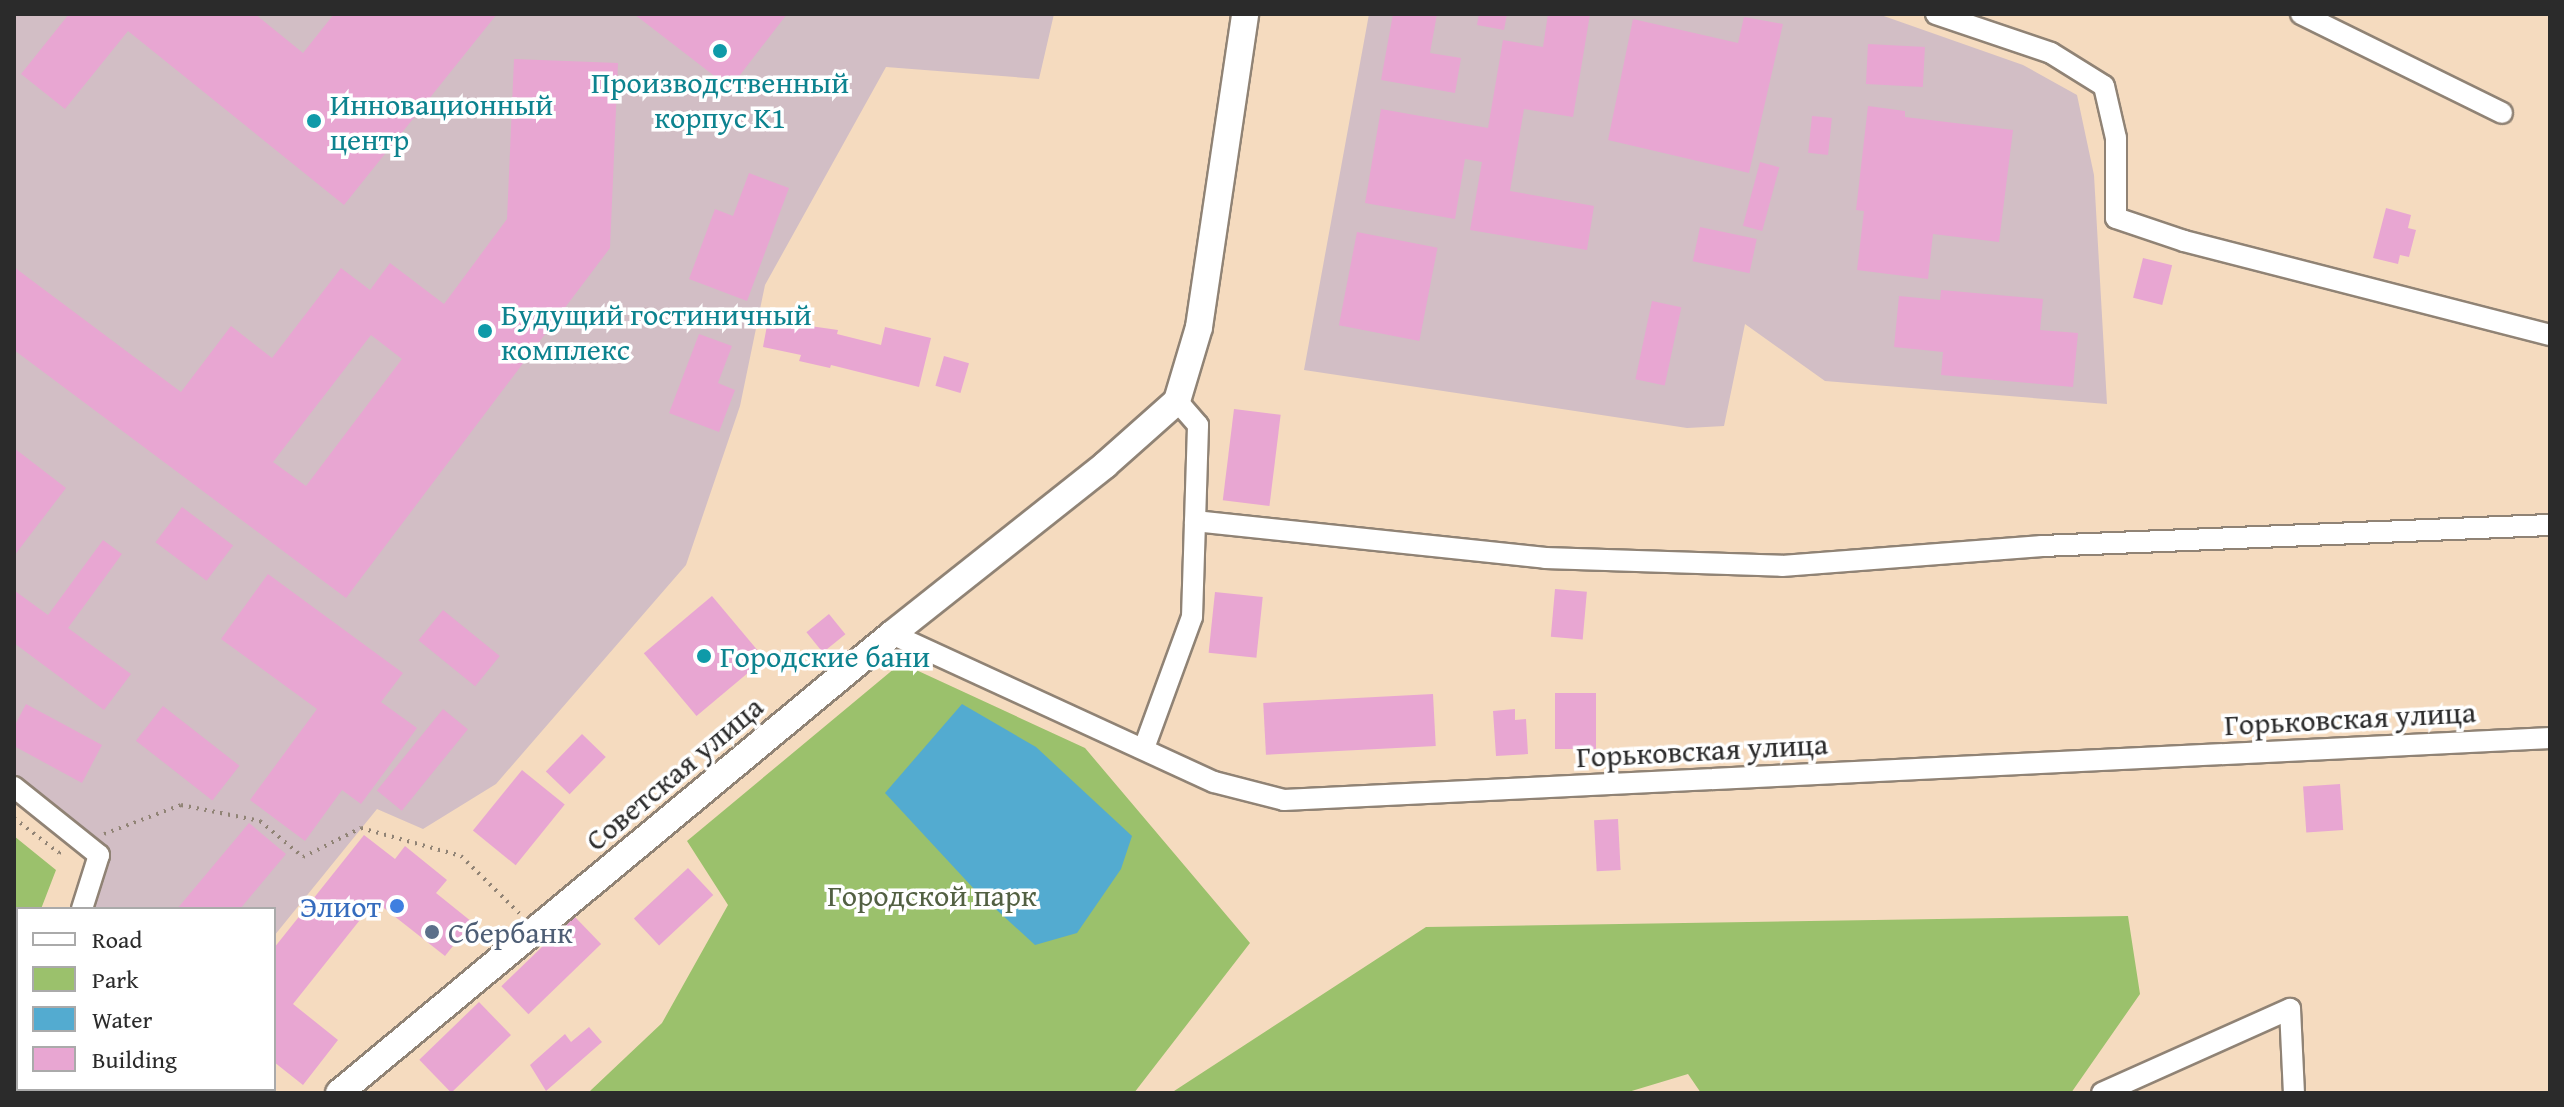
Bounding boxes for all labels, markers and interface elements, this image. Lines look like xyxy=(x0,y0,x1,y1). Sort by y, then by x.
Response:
marker: Производственный корпус K1 xyxy=(711,42,729,60)
place label: Производственный корпус K1 xyxy=(591,64,849,134)
place label: Инновационный центр xyxy=(330,86,553,156)
marker: Инновационный центр xyxy=(305,112,323,130)
place label: Будущий гостиничный комплекс xyxy=(501,296,811,366)
marker: Будущий гостиничный комплекс xyxy=(476,322,494,340)
place label: Городские бани xyxy=(720,638,930,674)
marker: Городские бани xyxy=(695,647,713,665)
street label: Советская улица xyxy=(578,688,770,858)
street label: Горьковская улица xyxy=(2223,693,2477,743)
street label: Горьковская улица xyxy=(1575,725,1829,775)
park label: Городской парк xyxy=(827,877,1037,913)
place label: Элиот xyxy=(300,888,381,924)
marker: Элиот xyxy=(388,897,406,915)
legend xyxy=(16,907,276,1091)
place label: Сбербанк xyxy=(448,914,573,950)
text: Road xyxy=(92,922,142,957)
marker: Сбербанк xyxy=(423,923,441,941)
text: Park xyxy=(92,962,138,997)
text: Water xyxy=(92,1002,152,1037)
text: Building xyxy=(92,1042,177,1077)

